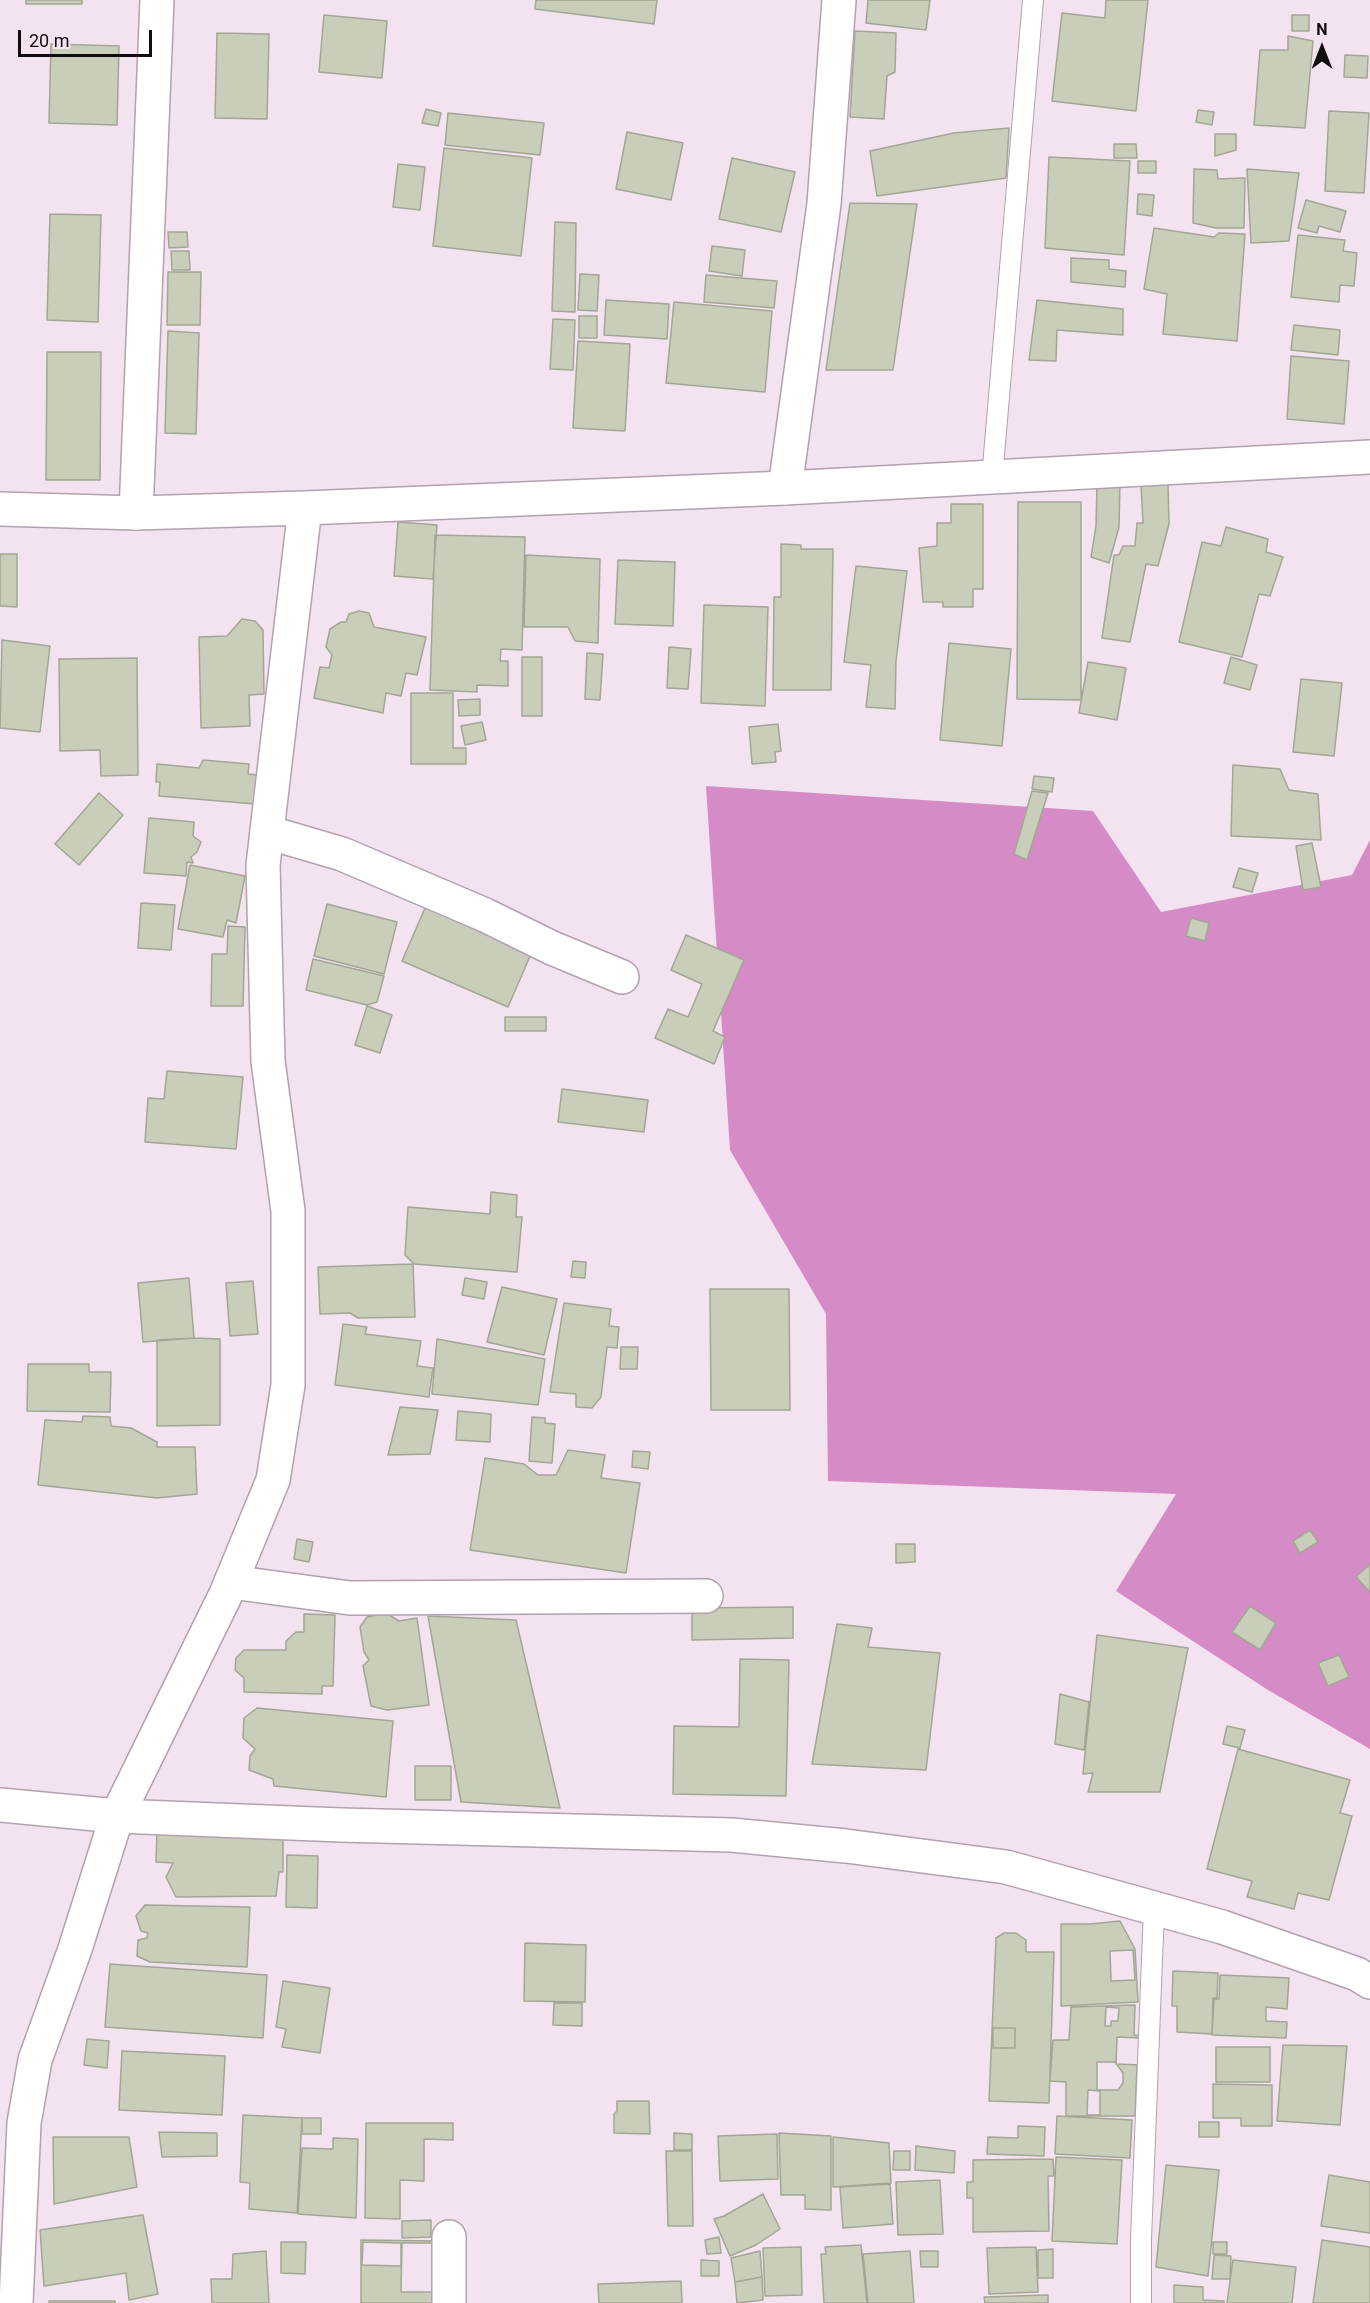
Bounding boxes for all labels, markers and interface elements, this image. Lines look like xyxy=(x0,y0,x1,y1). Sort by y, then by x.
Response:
scale bar xyxy=(21,18,154,56)
north arrow xyxy=(1292,18,1352,78)
text: N xyxy=(1316,20,1328,39)
text: 20 m xyxy=(29,30,69,51)

